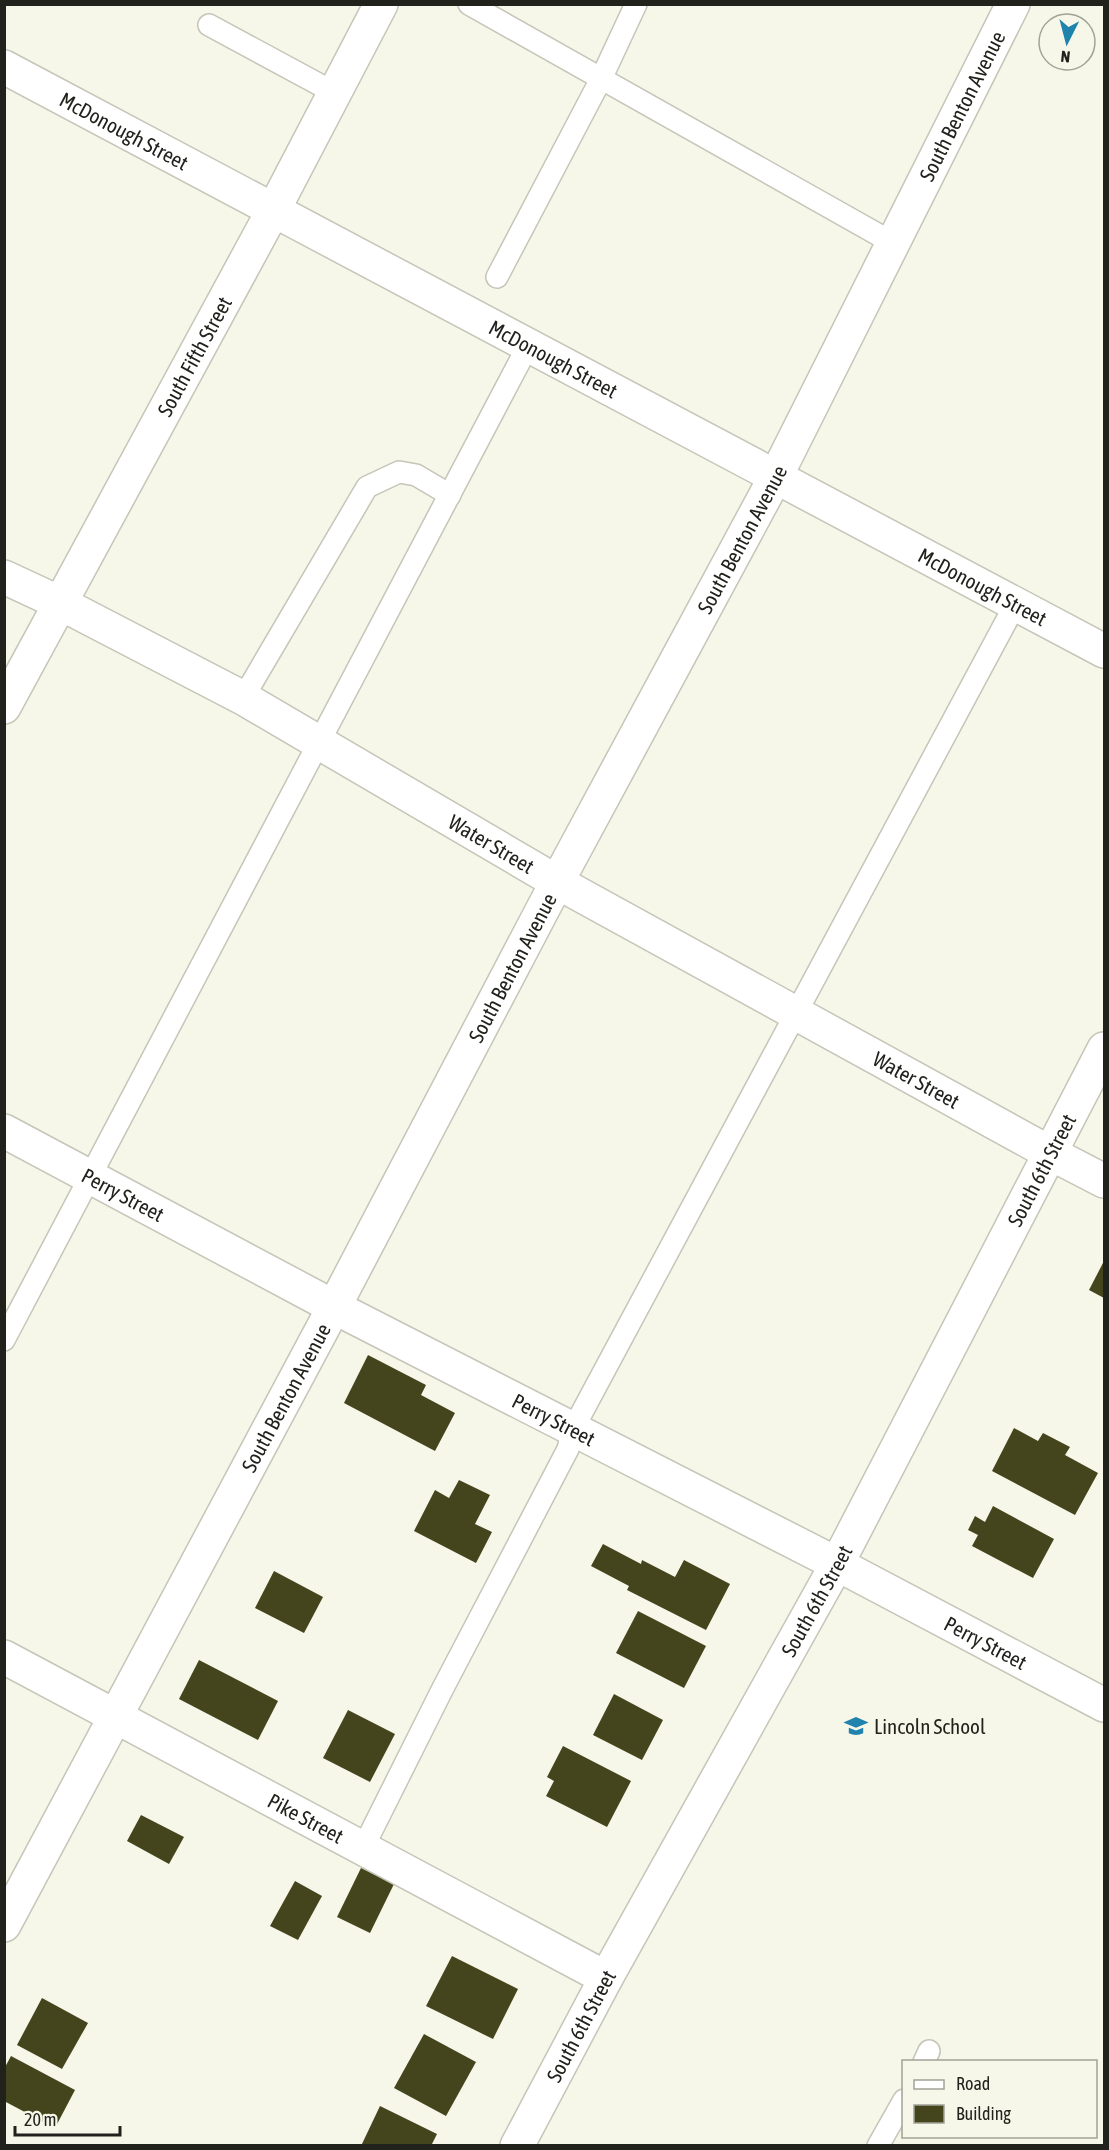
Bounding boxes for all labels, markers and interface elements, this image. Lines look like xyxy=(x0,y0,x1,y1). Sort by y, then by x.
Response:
north arrow xyxy=(1037,12,1097,72)
street label: South Benton Avenue xyxy=(914,27,1010,185)
text: N xyxy=(1060,47,1071,66)
street label: McDonough Street xyxy=(56,87,192,175)
street label: South Fifth Street xyxy=(152,292,236,420)
street label: McDonough Street xyxy=(485,315,622,403)
street label: South Benton Avenue xyxy=(692,461,791,617)
street label: McDonough Street xyxy=(914,543,1051,630)
street label: Water Street xyxy=(444,809,539,878)
street label: South Benton Avenue xyxy=(463,889,561,1046)
street label: Water Street xyxy=(869,1046,964,1113)
street label: South 6th Street xyxy=(1002,1110,1080,1230)
street label: Perry Street xyxy=(78,1163,168,1226)
street label: South Benton Avenue xyxy=(236,1319,335,1476)
street label: Perry Street xyxy=(509,1388,599,1450)
street label: South 6th Street xyxy=(776,1541,857,1660)
street label: Perry Street xyxy=(940,1611,1031,1674)
school or university icon: Lincoln School xyxy=(843,1713,869,1739)
place label: Lincoln School xyxy=(874,1714,986,1738)
street label: Pike Street xyxy=(264,1788,348,1848)
street label: South 6th Street xyxy=(541,1966,620,2086)
legend xyxy=(902,2060,1097,2138)
text: Road xyxy=(956,2073,990,2094)
scale bar xyxy=(15,2099,120,2137)
text: Building xyxy=(956,2103,1011,2124)
text: 20 m xyxy=(24,2109,56,2130)

